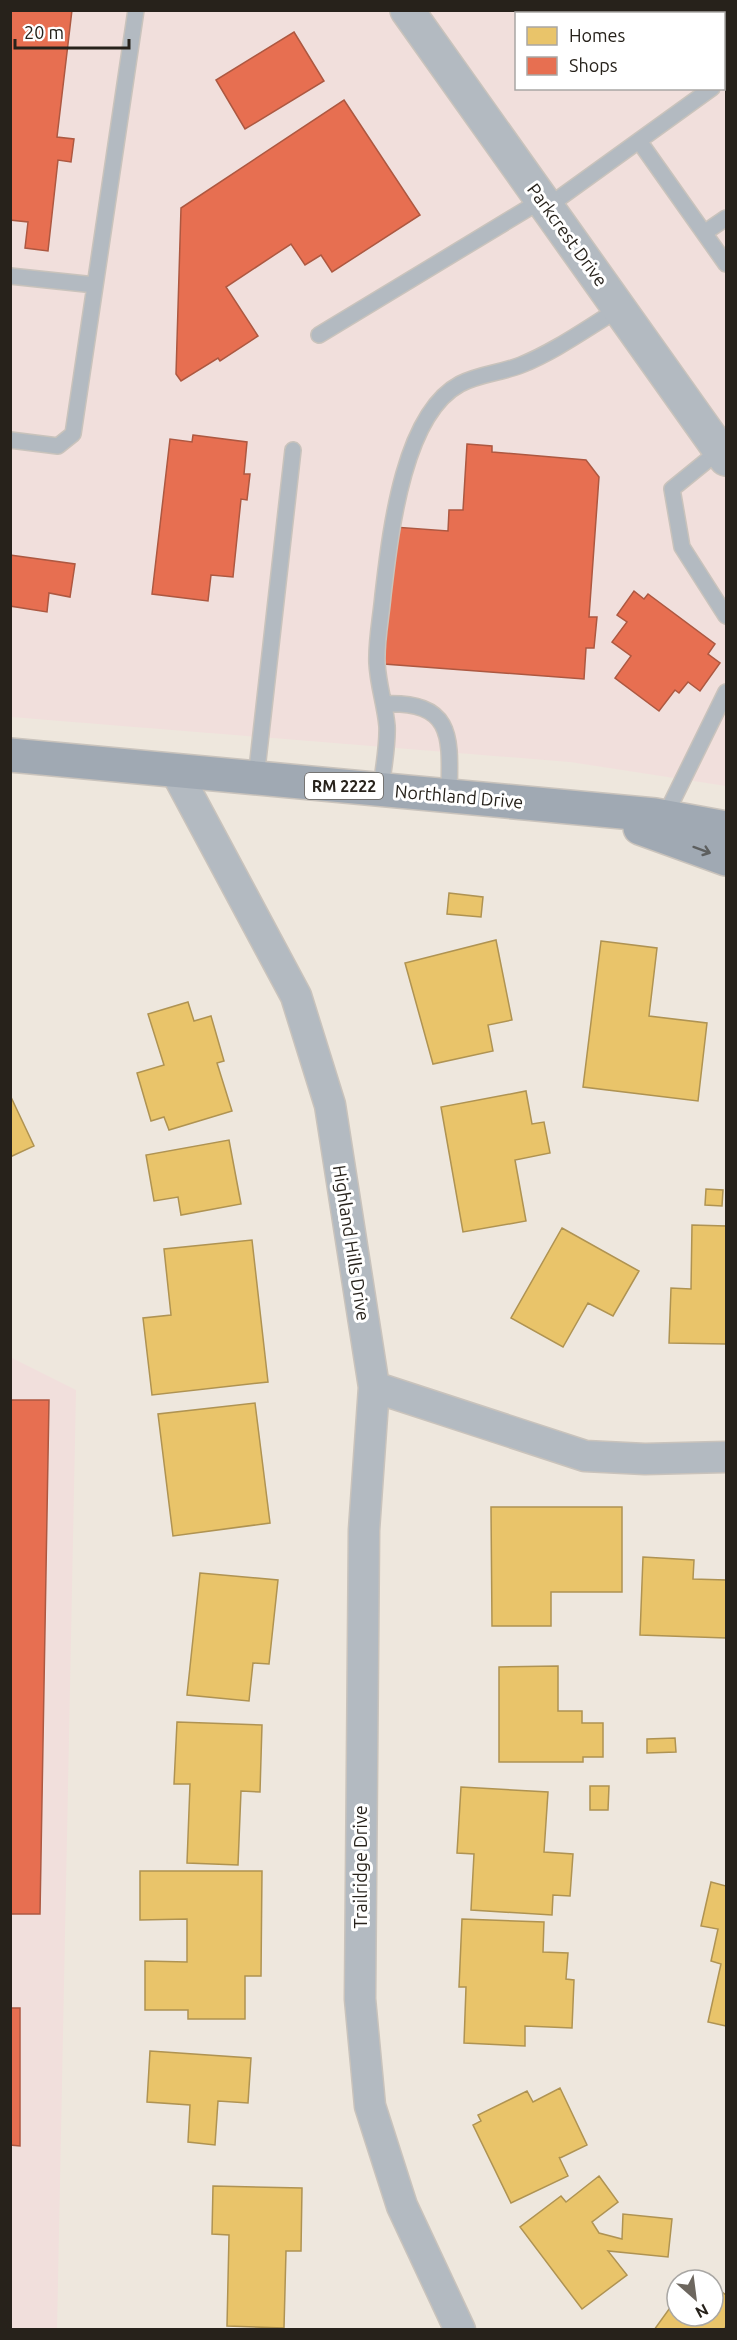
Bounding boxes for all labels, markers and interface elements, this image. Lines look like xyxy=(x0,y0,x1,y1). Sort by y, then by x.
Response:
scale bar xyxy=(15,12,129,50)
legend xyxy=(515,12,725,90)
text: 20 m xyxy=(24,22,64,42)
text: Homes xyxy=(569,25,626,45)
text: Shops xyxy=(569,55,618,75)
street label: Parkcrest Drive xyxy=(524,179,612,290)
road number: RM 2222 xyxy=(305,773,383,799)
street label: Northland Drive xyxy=(394,780,524,812)
one-way arrow xyxy=(692,846,711,857)
street label: Highland Hills Drive xyxy=(330,1164,374,1322)
street label: Trailridge Drive xyxy=(350,1805,370,1929)
north arrow xyxy=(665,2268,725,2328)
text: N xyxy=(693,2300,712,2322)

